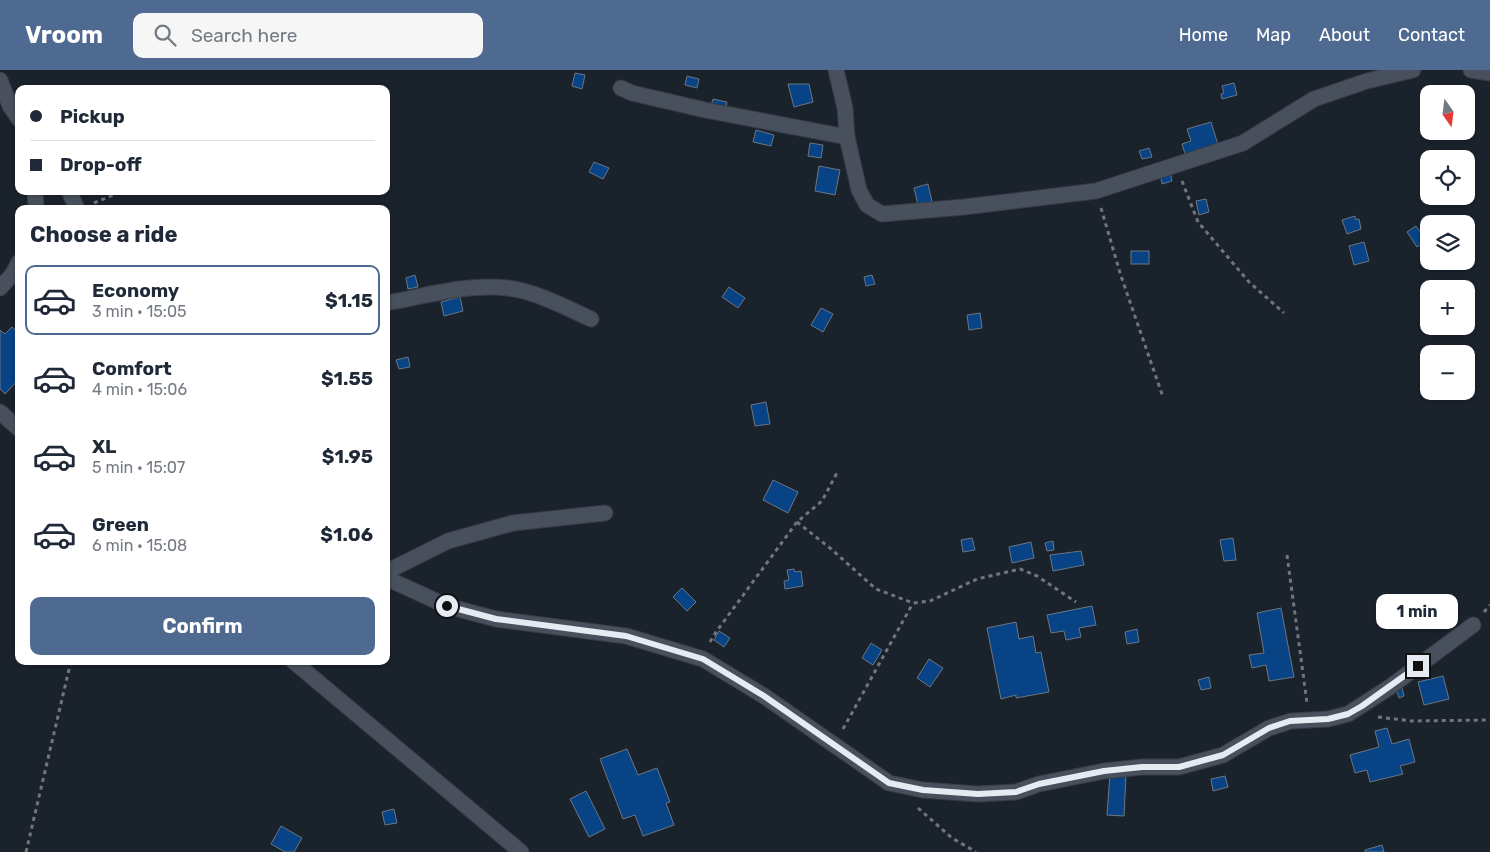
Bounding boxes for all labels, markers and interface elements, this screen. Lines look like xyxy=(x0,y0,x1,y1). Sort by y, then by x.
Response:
search box xyxy=(133,13,483,58)
text: Vroom xyxy=(25,21,103,49)
icon: search xyxy=(151,21,179,49)
text: Search here xyxy=(191,24,297,47)
text: Home xyxy=(1179,24,1228,46)
text: Map xyxy=(1256,24,1291,46)
text: About xyxy=(1319,24,1370,46)
text: Contact xyxy=(1398,24,1465,46)
north arrow xyxy=(1420,85,1475,140)
map controls xyxy=(1420,85,1475,400)
text: Pickup xyxy=(60,105,125,128)
button: locate xyxy=(1420,150,1475,205)
text: Drop-off xyxy=(60,153,142,176)
button: layers xyxy=(1420,215,1475,270)
text: Choose a ride xyxy=(30,221,177,248)
icon: car xyxy=(32,278,77,323)
text: Economy xyxy=(92,279,179,302)
button: + xyxy=(1420,280,1475,335)
text: $1.15 xyxy=(325,289,373,312)
text: 3 min · 15:05 xyxy=(92,302,187,321)
button: − xyxy=(1420,345,1475,400)
icon: car xyxy=(32,356,77,401)
text: Comfort xyxy=(92,357,172,380)
text: $1.55 xyxy=(321,367,373,390)
text: 4 min · 15:06 xyxy=(92,380,187,399)
icon: car xyxy=(32,434,77,479)
text: XL xyxy=(92,435,116,458)
text: $1.95 xyxy=(322,445,373,468)
text: 5 min · 15:07 xyxy=(92,458,185,477)
icon: car xyxy=(32,512,77,557)
text: Green xyxy=(92,513,149,536)
text: $1.06 xyxy=(320,523,373,546)
text: 6 min · 15:08 xyxy=(92,536,187,555)
callout: 1 min xyxy=(1377,594,1459,628)
route start xyxy=(436,595,458,617)
button: Confirm xyxy=(30,597,375,655)
text: 1 min xyxy=(1397,602,1437,621)
route end xyxy=(1407,655,1429,677)

